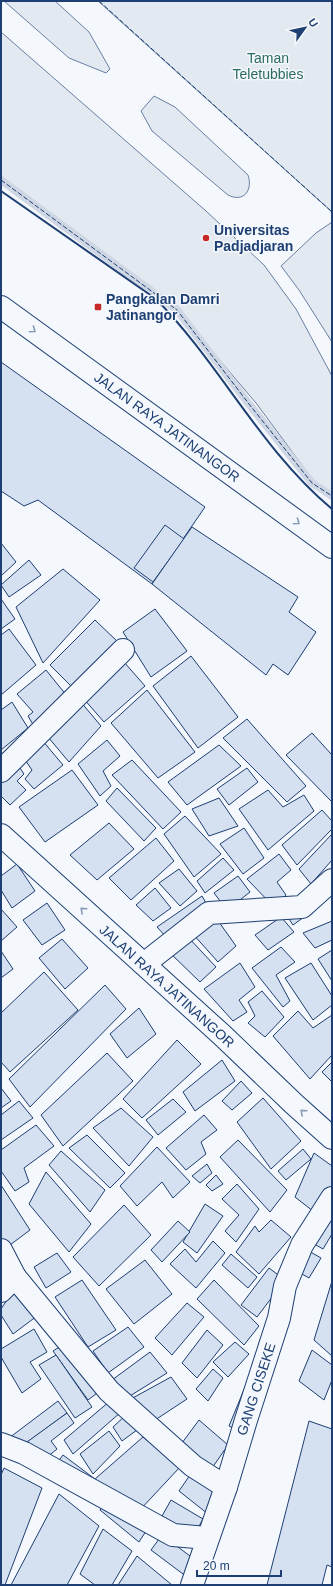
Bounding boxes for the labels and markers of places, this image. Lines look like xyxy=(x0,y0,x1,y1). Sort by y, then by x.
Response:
place label: Universitas Padjadjaran xyxy=(214,222,293,254)
marker: Universitas Padjadjaran xyxy=(201,233,211,243)
place label: Pangkalan Damri Jatinangor xyxy=(106,291,220,323)
marker: Pangkalan Damri Jatinangor xyxy=(93,302,103,312)

